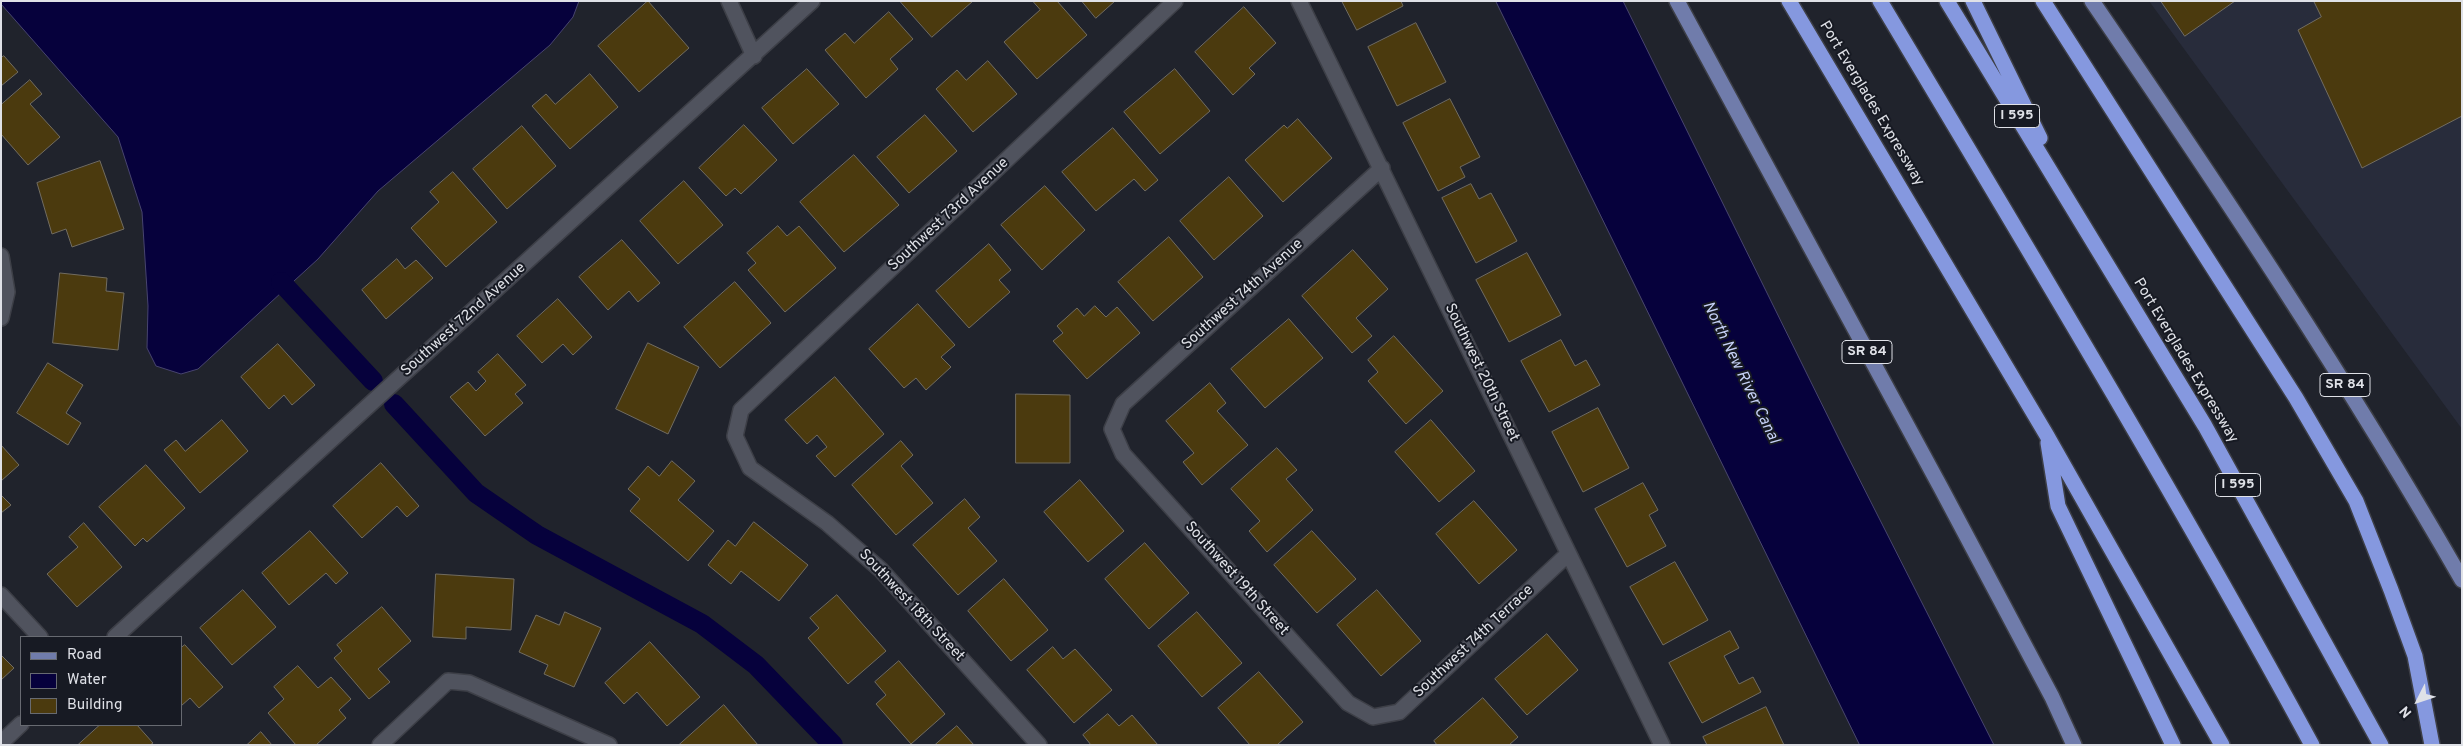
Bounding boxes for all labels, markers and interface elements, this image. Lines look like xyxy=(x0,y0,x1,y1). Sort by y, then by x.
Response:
street label: Port Everglades Expressway xyxy=(1815,18,1927,190)
road number: I 595 xyxy=(1994,104,2040,128)
street label: Southwest 73rd Avenue xyxy=(885,155,1013,275)
street label: Southwest 74th Avenue xyxy=(1179,236,1307,354)
street label: Southwest 72nd Avenue xyxy=(398,259,530,381)
street label: Port Everglades Expressway xyxy=(2129,275,2241,447)
water label: North New River Canal xyxy=(1697,299,1783,447)
street label: Southwest 20th Street xyxy=(1440,301,1522,445)
road number: SR 84 xyxy=(1842,341,1892,364)
road number: SR 84 xyxy=(2320,374,2370,396)
road number: I 595 xyxy=(2216,474,2260,496)
street label: Southwest 19th Street xyxy=(1180,518,1292,640)
street label: Southwest 18th Street xyxy=(854,546,968,666)
street label: Southwest 74th Terrace xyxy=(1410,582,1538,702)
legend xyxy=(20,636,182,726)
text: Road xyxy=(67,646,102,665)
text: Water xyxy=(67,671,106,690)
north arrow xyxy=(2393,676,2443,726)
text: Building xyxy=(67,696,122,715)
text: N xyxy=(2397,702,2416,721)

